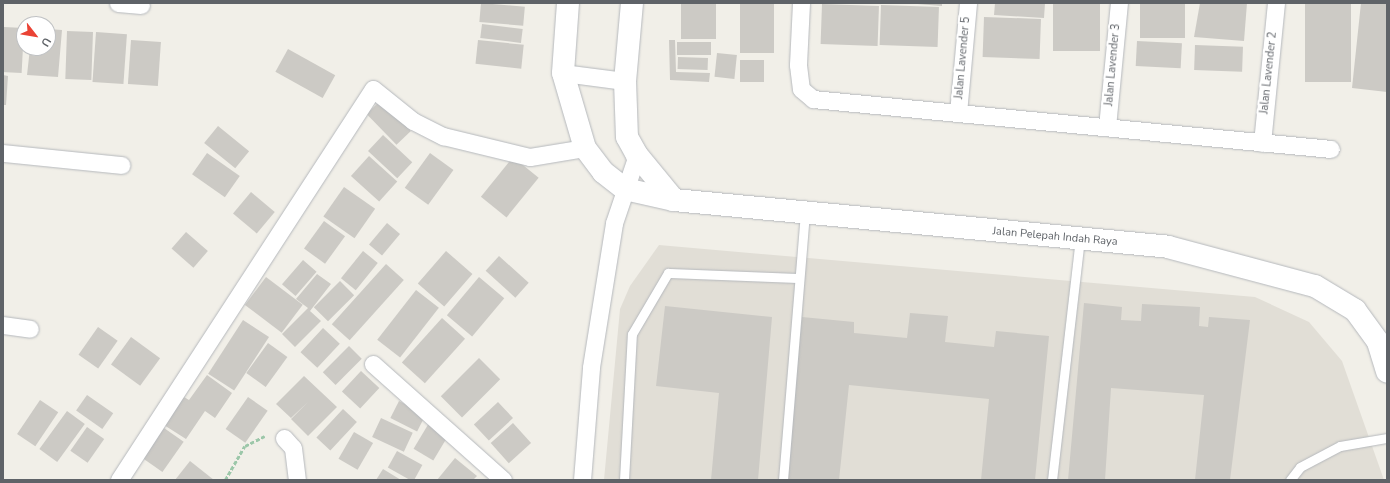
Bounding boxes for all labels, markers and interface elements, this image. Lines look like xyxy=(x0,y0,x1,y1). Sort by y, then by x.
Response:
north arrow xyxy=(16,16,56,56)
street label: Jalan Lavender 5 xyxy=(953,16,973,100)
street label: Jalan Lavender 3 xyxy=(1103,23,1123,107)
street label: Jalan Lavender 2 xyxy=(1258,31,1280,115)
text: U xyxy=(37,35,54,49)
street label: Jalan Pelepah Indah Raya xyxy=(992,225,1118,249)

